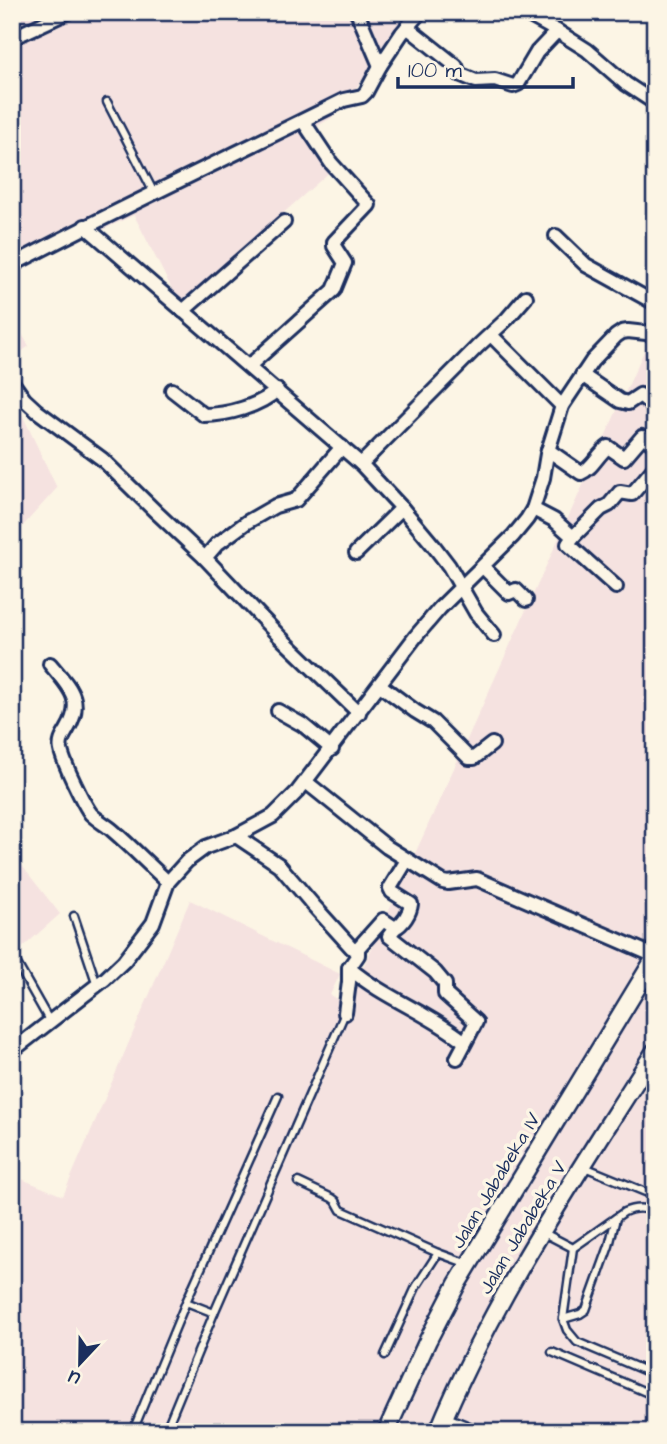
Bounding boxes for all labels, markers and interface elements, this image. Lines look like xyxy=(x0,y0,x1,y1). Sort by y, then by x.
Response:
scale bar xyxy=(398,46,572,90)
text: 100 m xyxy=(408,56,463,85)
street label: Jalan Jababeka IV xyxy=(445,1108,548,1254)
street label: Jalan Jababeka V xyxy=(473,1156,574,1300)
north arrow xyxy=(46,1328,116,1398)
text: U xyxy=(64,1363,84,1392)

